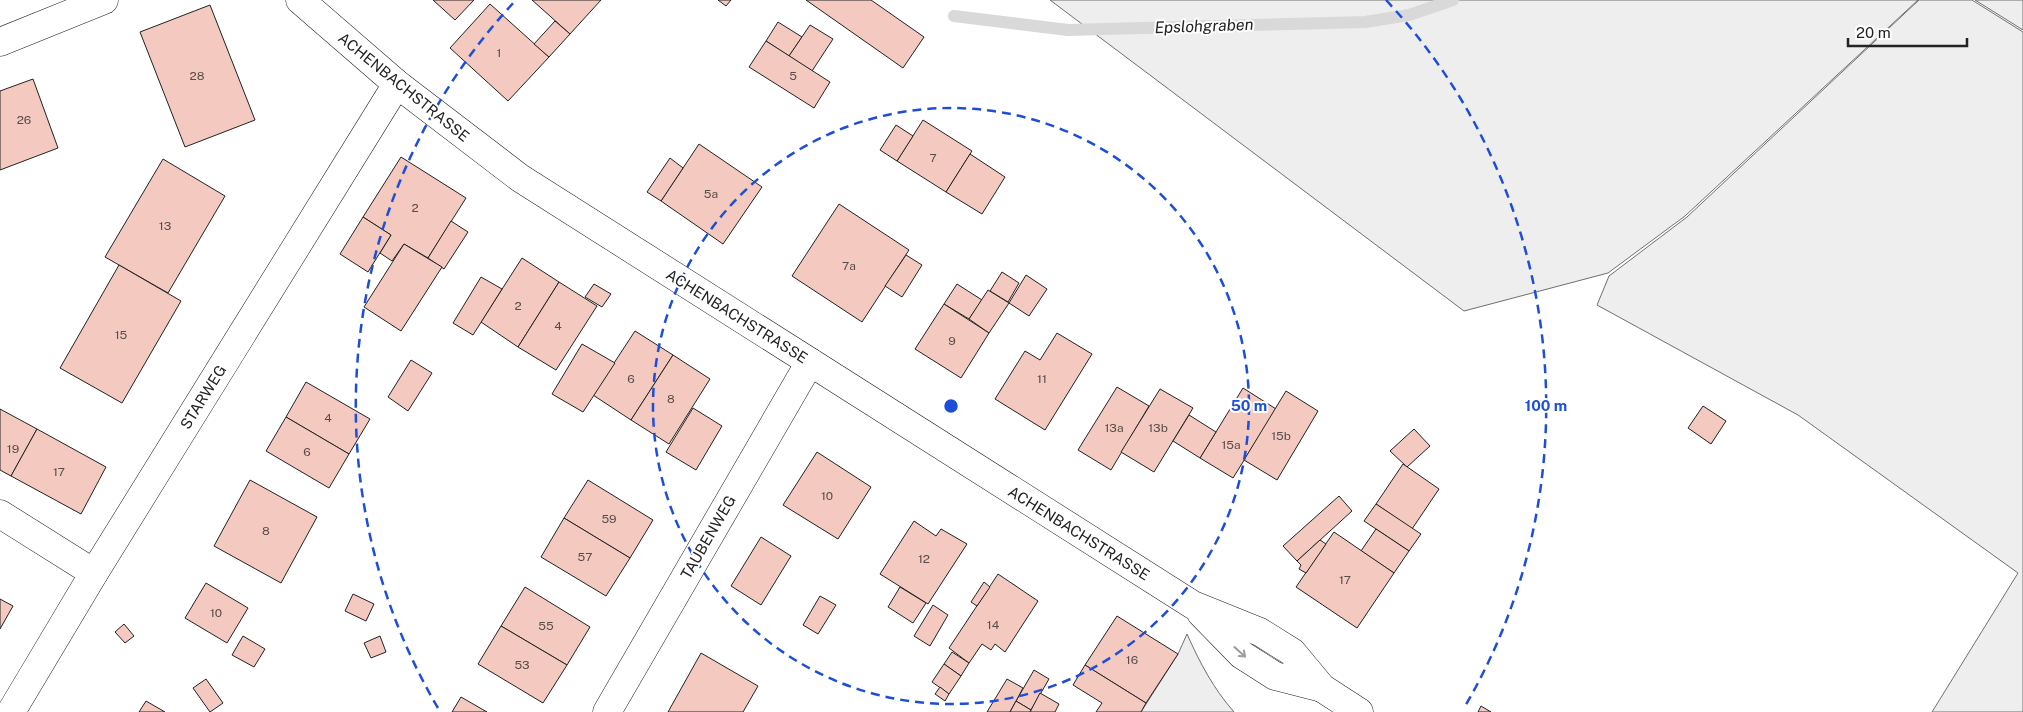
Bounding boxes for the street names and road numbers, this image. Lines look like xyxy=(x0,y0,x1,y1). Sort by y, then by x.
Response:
street label: ACHENBACHSTRASSE xyxy=(335,29,473,145)
street label: ACHENBACHSTRASSE xyxy=(663,266,811,366)
street label: STARWEG xyxy=(177,362,229,432)
street label: ACHENBACHSTRASSE xyxy=(1005,483,1153,583)
street label: TAUBENWEG xyxy=(677,492,739,582)

